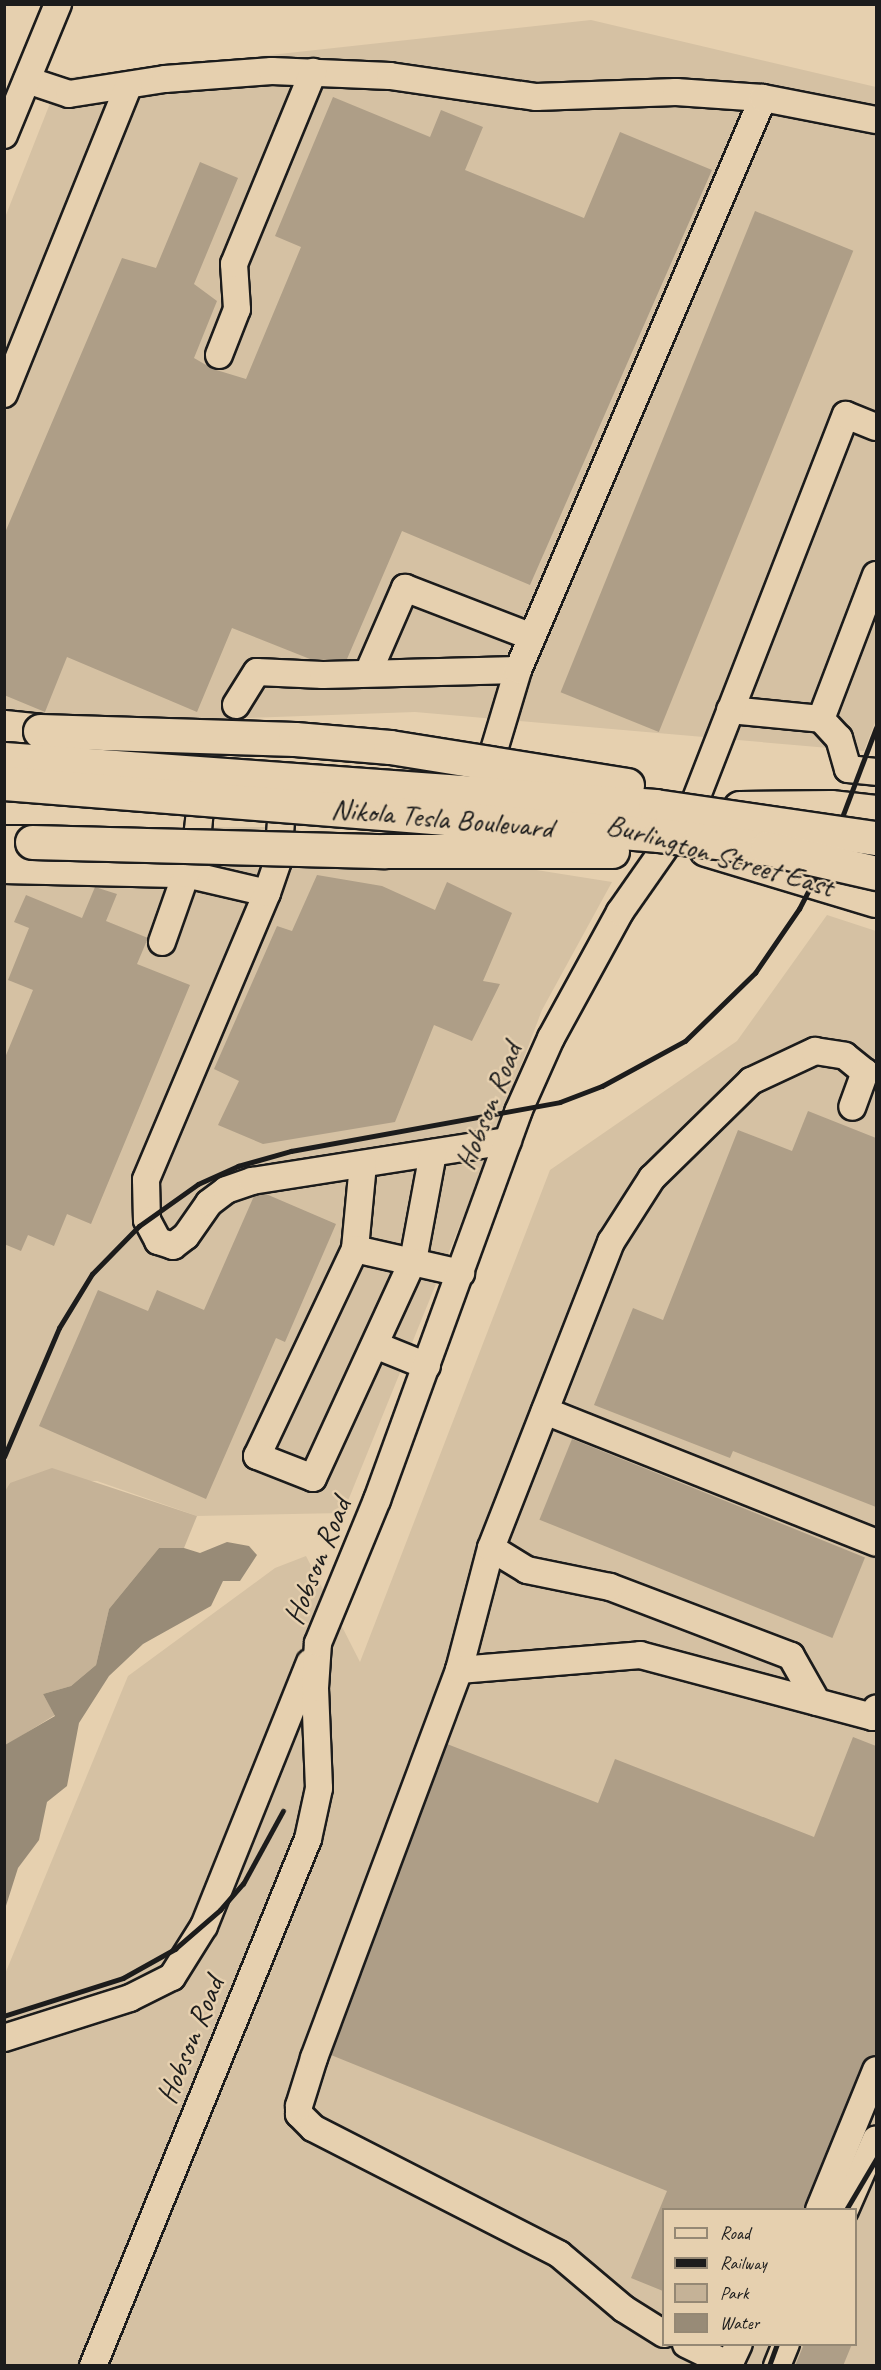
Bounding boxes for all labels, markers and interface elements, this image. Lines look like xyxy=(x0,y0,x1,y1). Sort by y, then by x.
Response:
street label: Nikola Tesla Boulevard xyxy=(329,790,555,846)
street label: Burlington Street East xyxy=(602,805,838,905)
street label: Hobson Road xyxy=(447,1038,529,1174)
street label: Hobson Road xyxy=(276,1493,358,1629)
street label: Hobson Road xyxy=(149,1972,231,2108)
legend xyxy=(662,2208,857,2346)
text: Road xyxy=(720,2222,750,2244)
text: Railway xyxy=(720,2252,767,2274)
text: Park xyxy=(720,2282,749,2304)
text: Water xyxy=(720,2312,759,2334)

